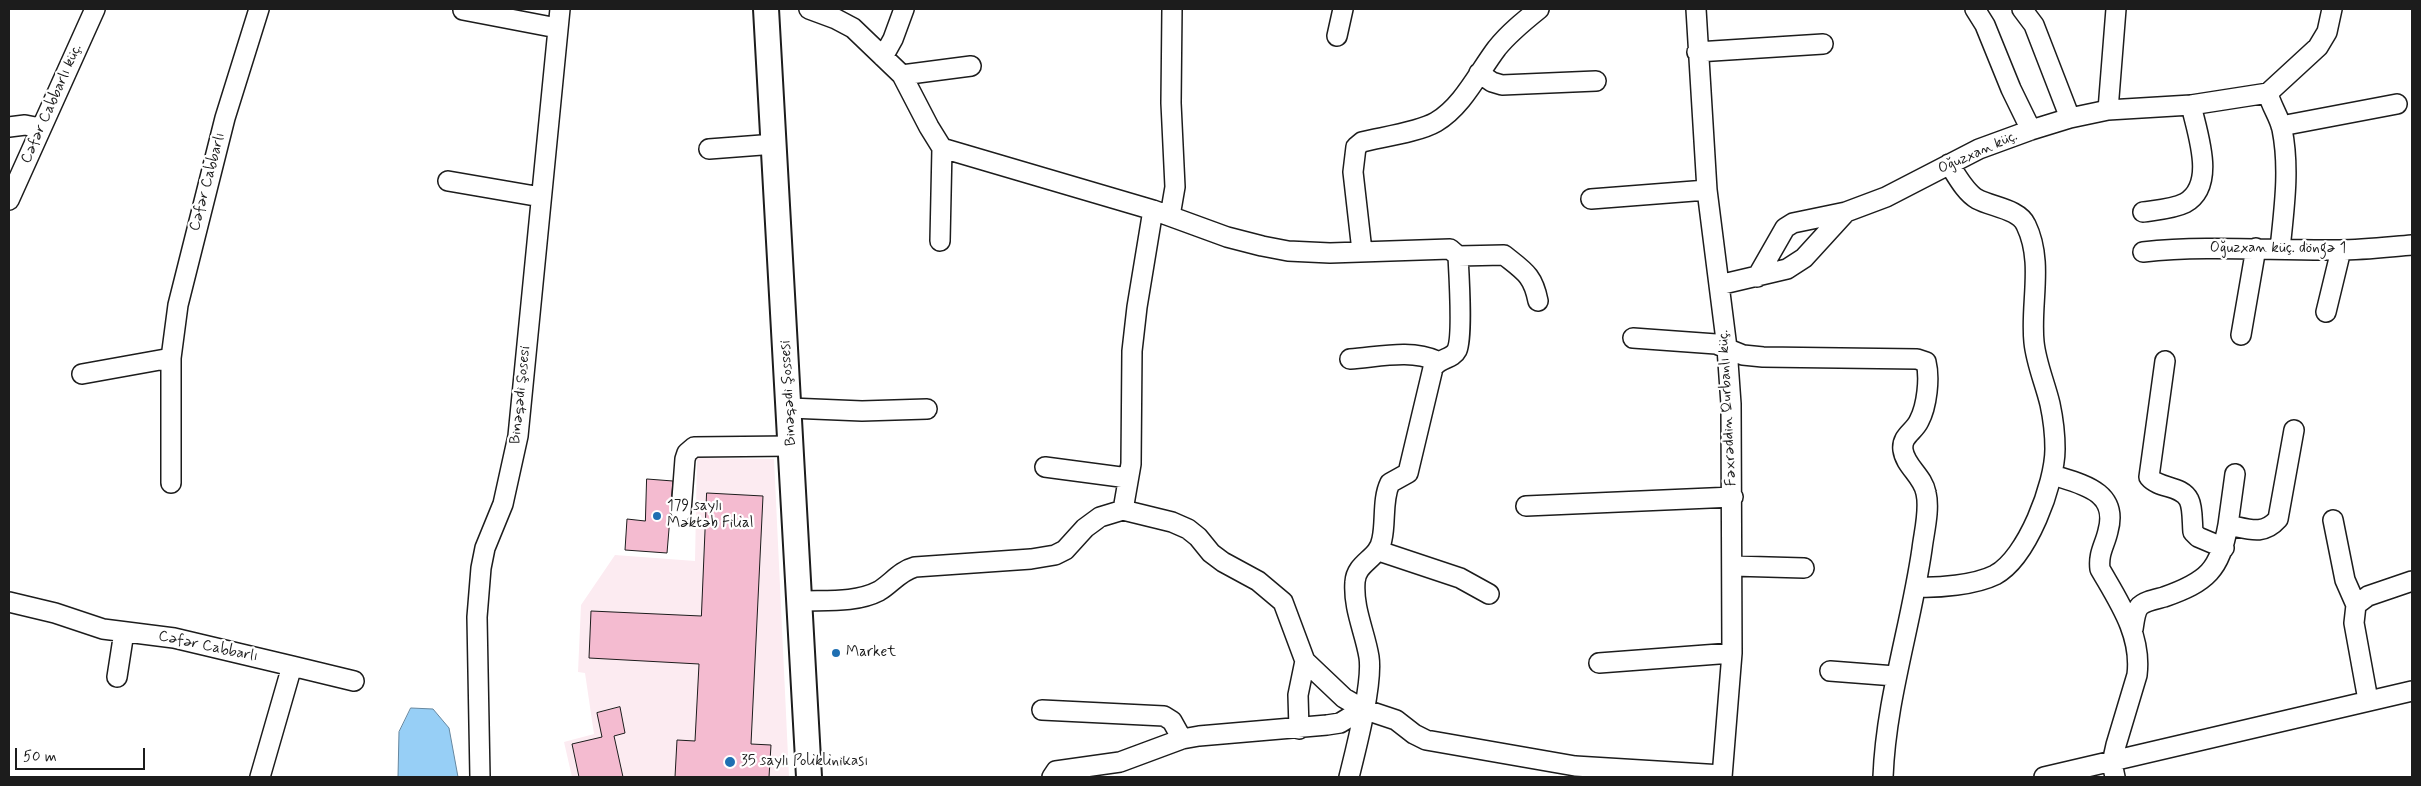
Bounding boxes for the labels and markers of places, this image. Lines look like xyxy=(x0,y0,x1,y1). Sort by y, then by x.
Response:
place label: 179 saylı Məktəb Filial xyxy=(667,498,753,533)
marker: 179 saylı Məktəb Filial xyxy=(651,510,663,522)
place label: Market xyxy=(846,644,896,662)
marker: Market xyxy=(830,647,842,659)
place label: 35 saylı Poliklinikası xyxy=(741,753,868,771)
marker: 35 saylı Poliklinikası xyxy=(723,755,737,769)

